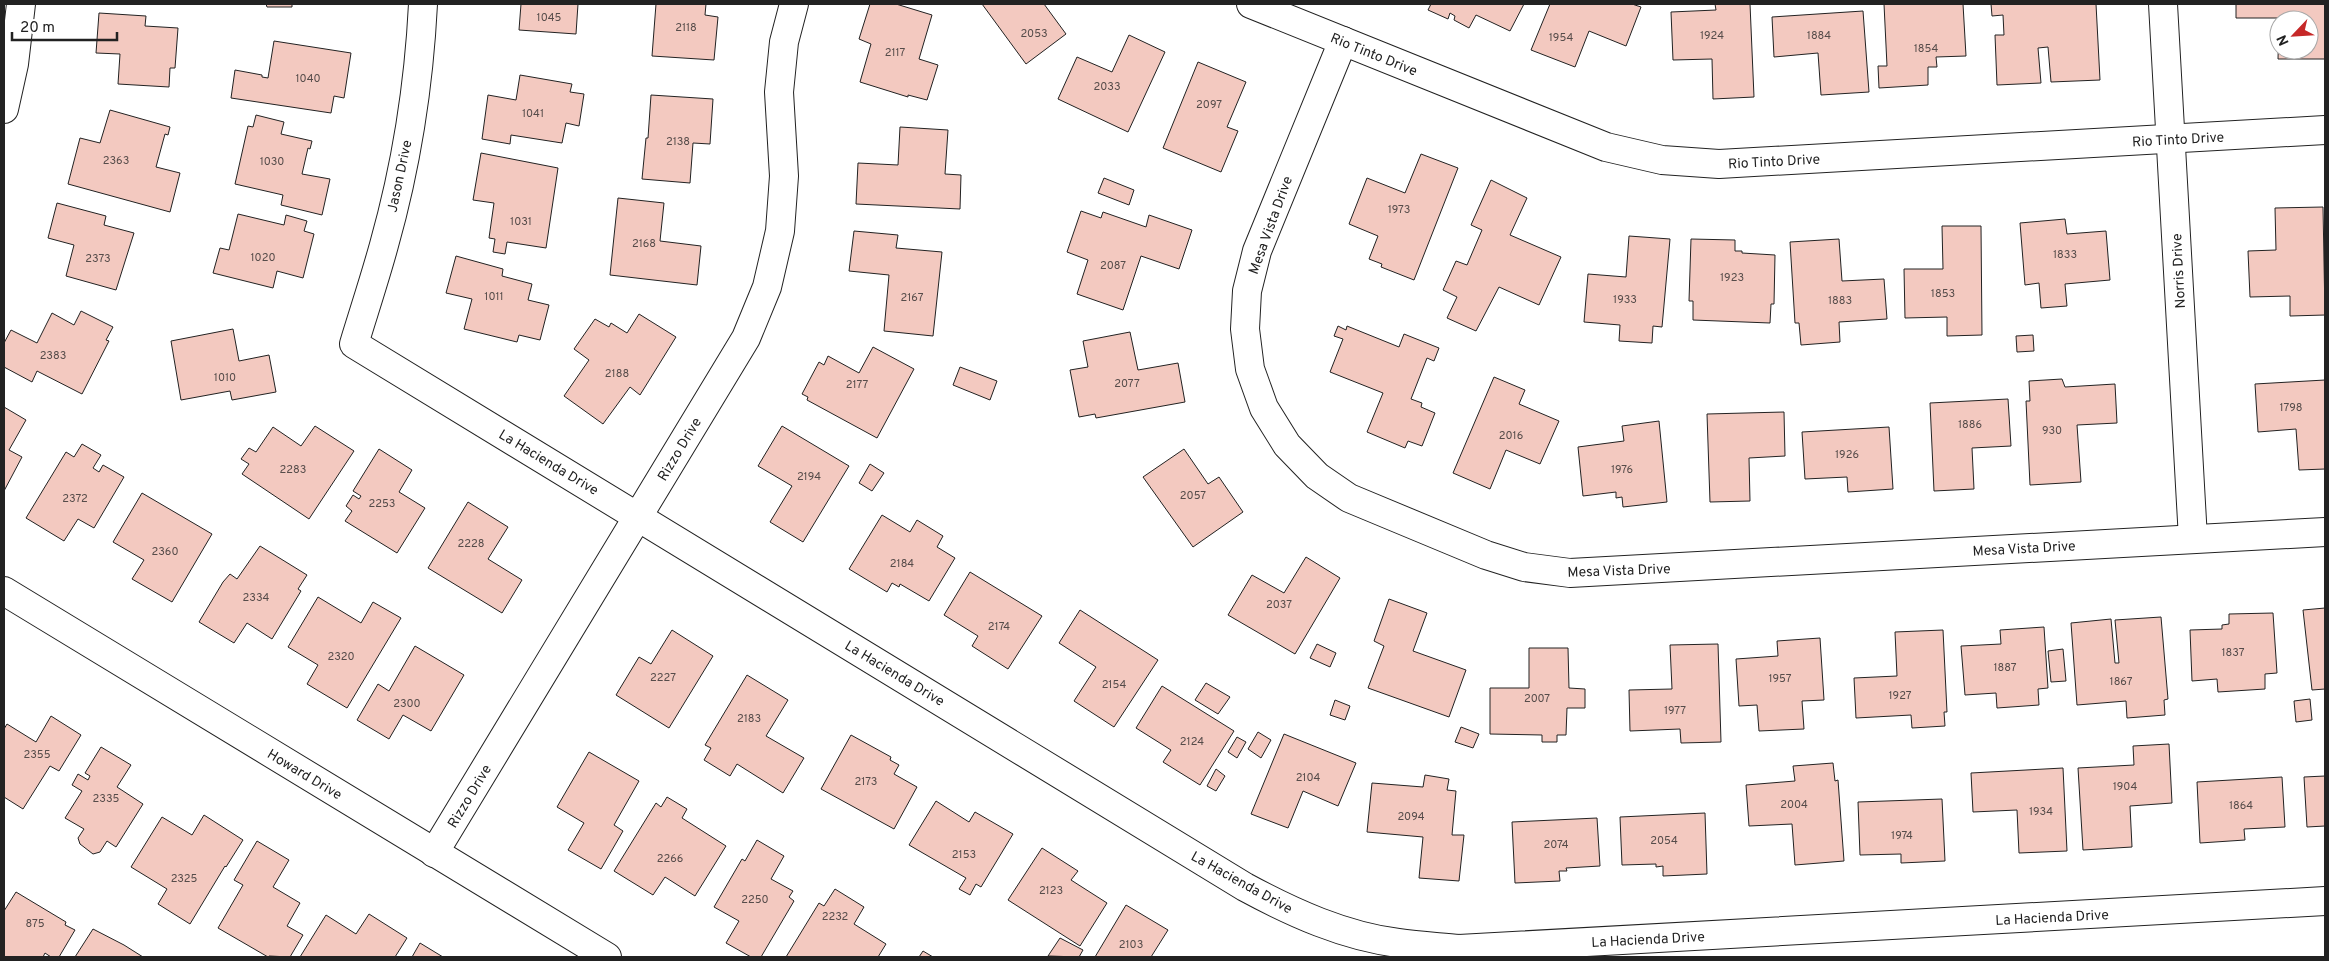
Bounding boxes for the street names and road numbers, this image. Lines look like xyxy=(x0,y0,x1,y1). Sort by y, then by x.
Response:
street label: Rio Tinto Drive xyxy=(1328,30,1419,81)
street label: Rio Tinto Drive xyxy=(2132,130,2225,151)
street label: Jason Drive xyxy=(385,139,416,214)
street label: Rio Tinto Drive xyxy=(1728,152,1821,173)
street label: Mesa Vista Drive xyxy=(1246,174,1297,277)
street label: Norris Drive xyxy=(2169,233,2190,309)
street label: Rizzo Drive xyxy=(655,415,706,485)
street label: La Hacienda Drive xyxy=(495,427,601,500)
street label: Mesa Vista Drive xyxy=(1972,538,2076,561)
street label: Mesa Vista Drive xyxy=(1567,561,1671,582)
street label: La Hacienda Drive xyxy=(841,638,947,711)
street label: Howard Drive xyxy=(264,746,345,804)
street label: Rizzo Drive xyxy=(445,762,496,832)
street label: La Hacienda Drive xyxy=(1188,848,1295,918)
street label: La Hacienda Drive xyxy=(1995,907,2109,930)
street label: La Hacienda Drive xyxy=(1591,929,1705,952)

